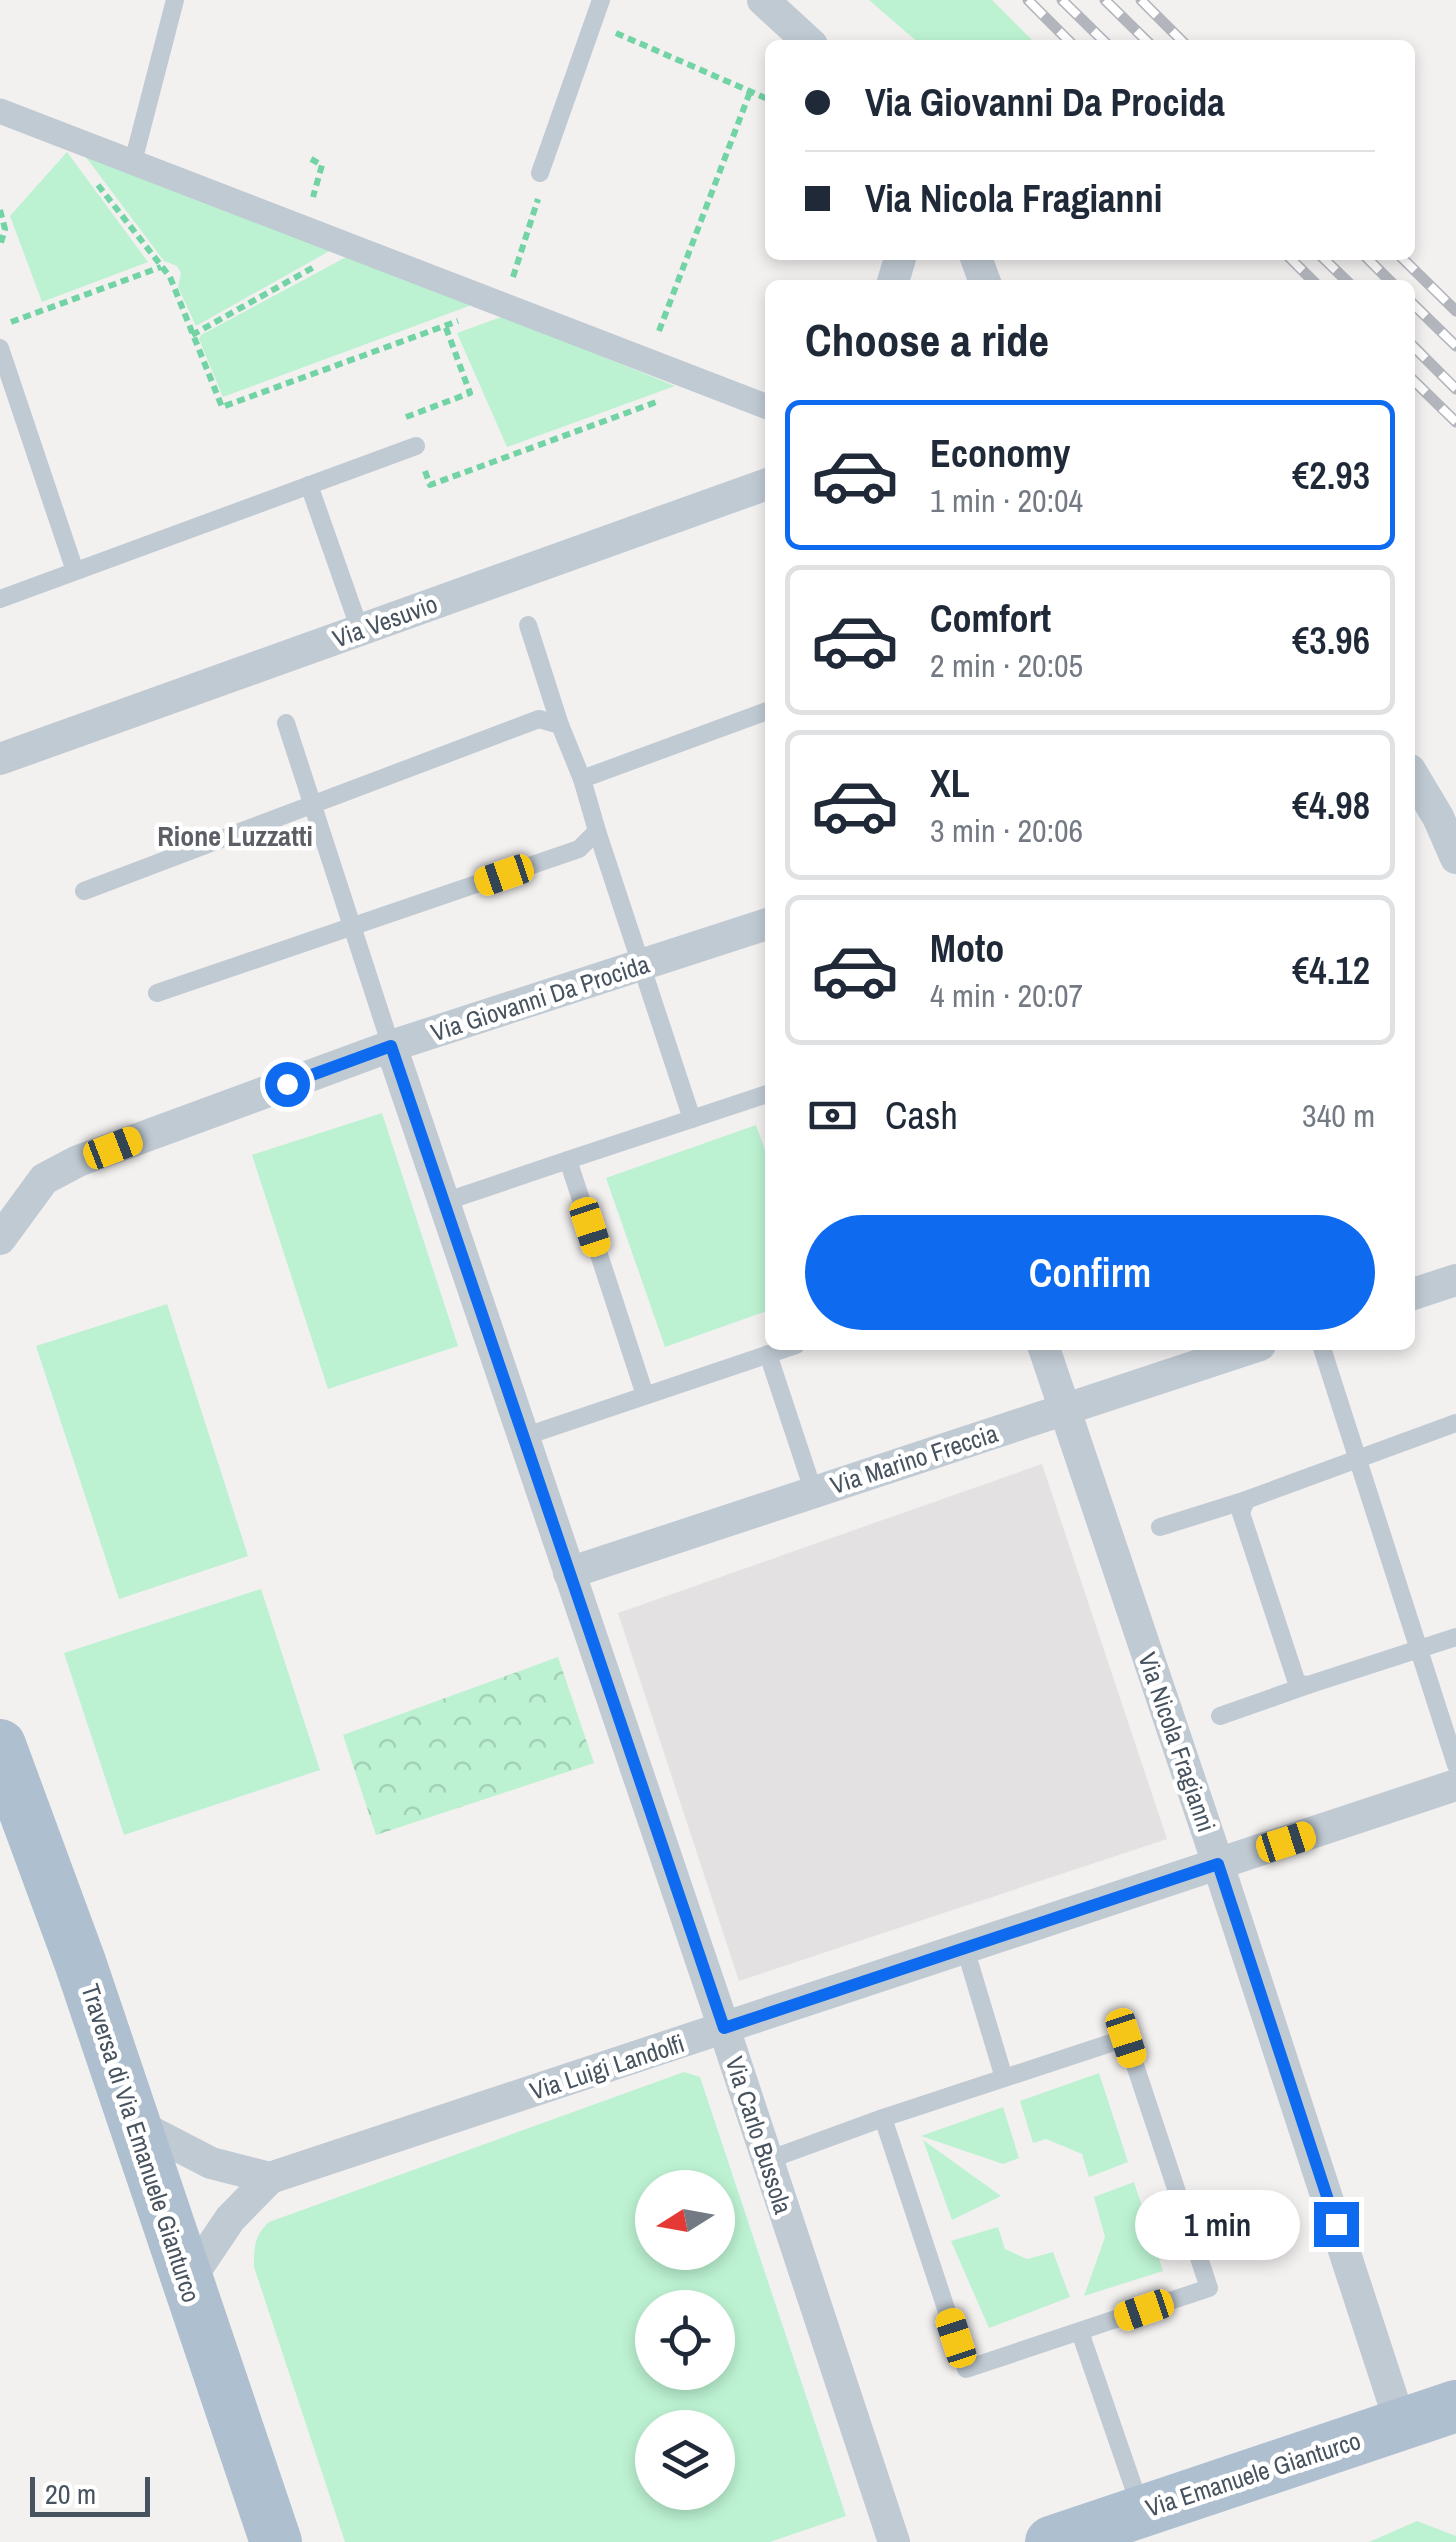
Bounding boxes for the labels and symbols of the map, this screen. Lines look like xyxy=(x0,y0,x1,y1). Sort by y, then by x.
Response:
street label: Via Vesuvio xyxy=(328,586,442,656)
district label: Rione Luzzatti xyxy=(157,817,313,855)
car xyxy=(471,851,537,899)
street label: Via Giovanni Da Procida xyxy=(427,946,654,1049)
route start xyxy=(265,1062,310,1107)
car xyxy=(80,1123,146,1173)
car xyxy=(566,1194,614,1260)
street label: Via Marino Freccia xyxy=(826,1416,1003,1502)
street label: Via Nicola Fragianni xyxy=(1130,1648,1224,1836)
car xyxy=(1253,1818,1319,1866)
street label: Traversa di Via Emanuele Gianturco xyxy=(73,1979,209,2307)
car xyxy=(1102,2005,1150,2071)
street label: Via Luigi Landolfi xyxy=(525,2026,689,2108)
street label: Via Carlo Bussola xyxy=(718,2052,801,2219)
north arrow xyxy=(635,2170,735,2270)
callout: 1 min xyxy=(1136,2189,1301,2259)
route end xyxy=(1314,2202,1359,2247)
car xyxy=(1111,2286,1177,2334)
car xyxy=(932,2305,980,2371)
street label: Via Emanuele Gianturco xyxy=(1141,2423,1365,2525)
scale bar xyxy=(30,2472,150,2516)

